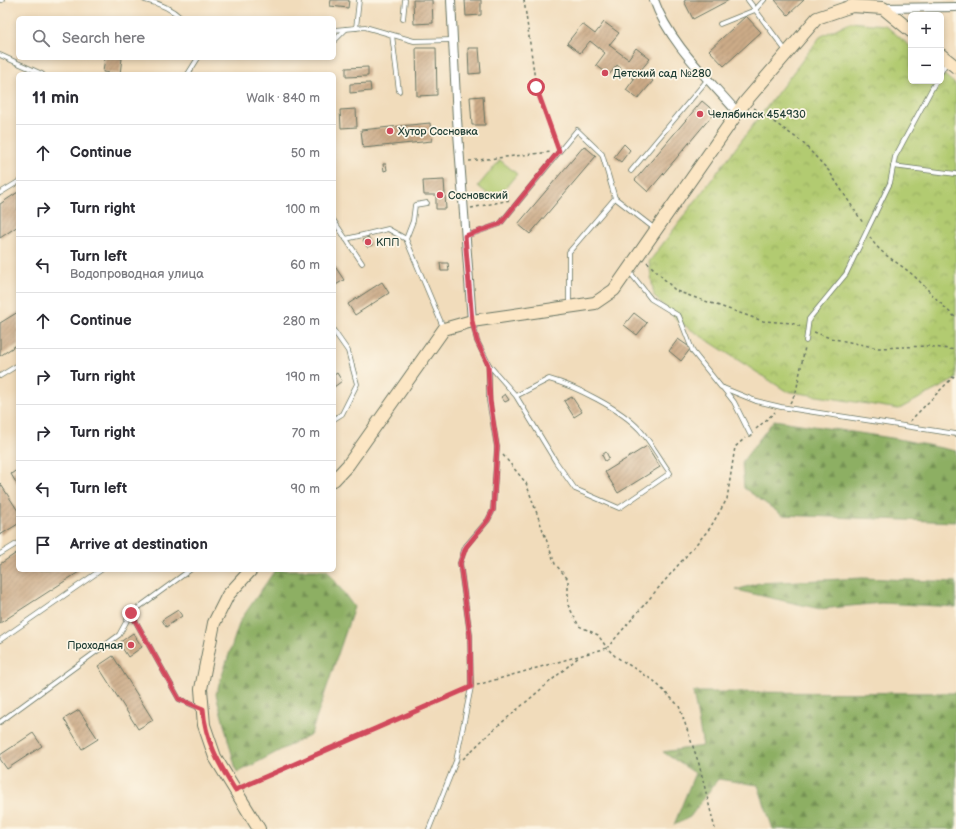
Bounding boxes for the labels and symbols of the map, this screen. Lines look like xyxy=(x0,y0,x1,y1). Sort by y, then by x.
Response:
place label: Детский сад №280 xyxy=(613,67,712,80)
marker: Детский сад №280 xyxy=(600,68,610,78)
route start xyxy=(527,78,545,96)
place label: Челябинск 454930 xyxy=(708,108,806,121)
marker: Челябинск 454930 xyxy=(695,109,705,119)
place label: Хутор Сосновка xyxy=(398,125,479,138)
marker: Хутор Сосновка xyxy=(385,126,395,136)
place label: Сосновский xyxy=(448,189,508,202)
marker: Сосновский xyxy=(435,190,445,200)
place label: КПП xyxy=(376,236,400,249)
marker: КПП xyxy=(363,237,373,247)
route end xyxy=(122,604,140,622)
place label: Проходная xyxy=(67,639,123,652)
marker: Проходная xyxy=(126,640,136,650)

